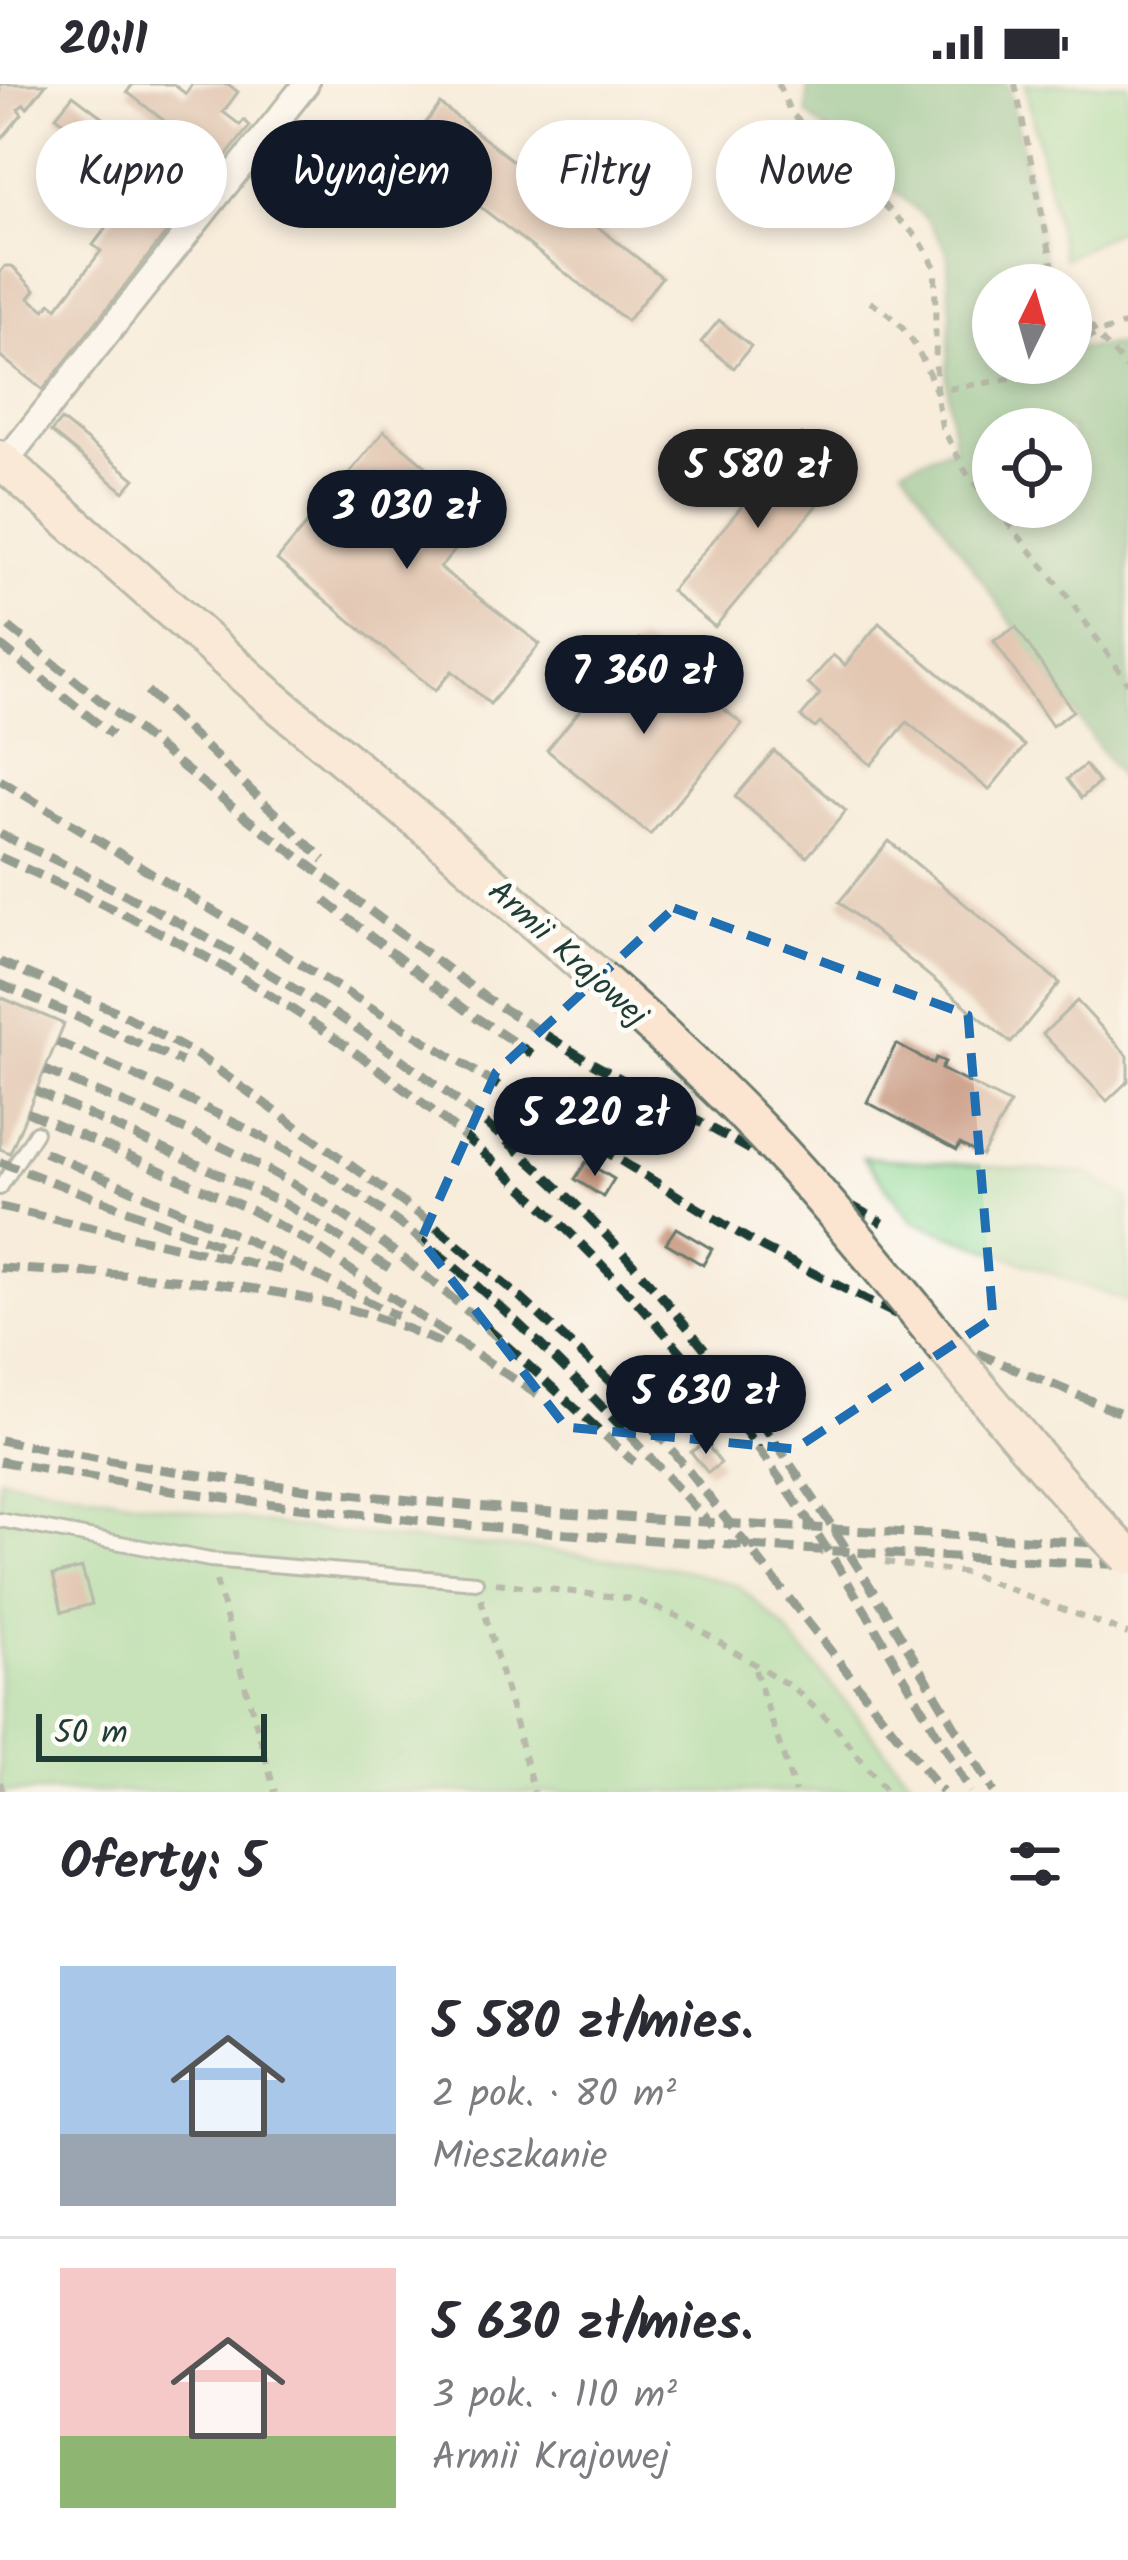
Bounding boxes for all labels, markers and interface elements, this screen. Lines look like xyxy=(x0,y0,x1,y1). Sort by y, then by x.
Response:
text: 20:11 xyxy=(60,6,148,78)
chip: Kupno xyxy=(36,120,227,228)
chip: Wynajem xyxy=(251,120,492,228)
chip: Filtry xyxy=(516,120,692,228)
chip: Nowe xyxy=(716,120,895,228)
north arrow xyxy=(972,264,1092,384)
map controls xyxy=(972,264,1092,528)
button: locate xyxy=(972,408,1092,528)
pin: 5 580 zł xyxy=(634,429,882,531)
text: 5 580 zł xyxy=(685,437,831,499)
pin: 3 030 zł xyxy=(283,470,531,572)
text: 3 030 zł xyxy=(334,478,480,540)
pin: 7 360 zł xyxy=(520,635,768,737)
text: 7 360 zł xyxy=(572,643,716,705)
street label: Armii Krajowej xyxy=(474,868,660,1043)
pin: 5 220 zł xyxy=(471,1077,719,1179)
text: 5 220 zł xyxy=(521,1085,669,1147)
pin: 5 630 zł xyxy=(582,1355,830,1457)
text: 5 630 zł xyxy=(633,1363,779,1425)
scale bar xyxy=(36,1708,267,1761)
text: 50 m xyxy=(54,1708,128,1761)
text: Oferty: 5 xyxy=(60,1824,265,1905)
icon: filters xyxy=(1002,1831,1068,1897)
text: 5 580 zł/mies. xyxy=(432,1984,753,2065)
icon: home xyxy=(156,2014,300,2158)
text: 2 pok. · 80 m² xyxy=(432,2065,676,2127)
text: Mieszkanie xyxy=(432,2127,608,2189)
text: 5 630 zł/mies. xyxy=(432,2285,753,2366)
icon: home xyxy=(156,2316,300,2460)
text: 3 pok. · 110 m² xyxy=(432,2366,677,2428)
text: Armii Krajowej xyxy=(432,2428,669,2490)

